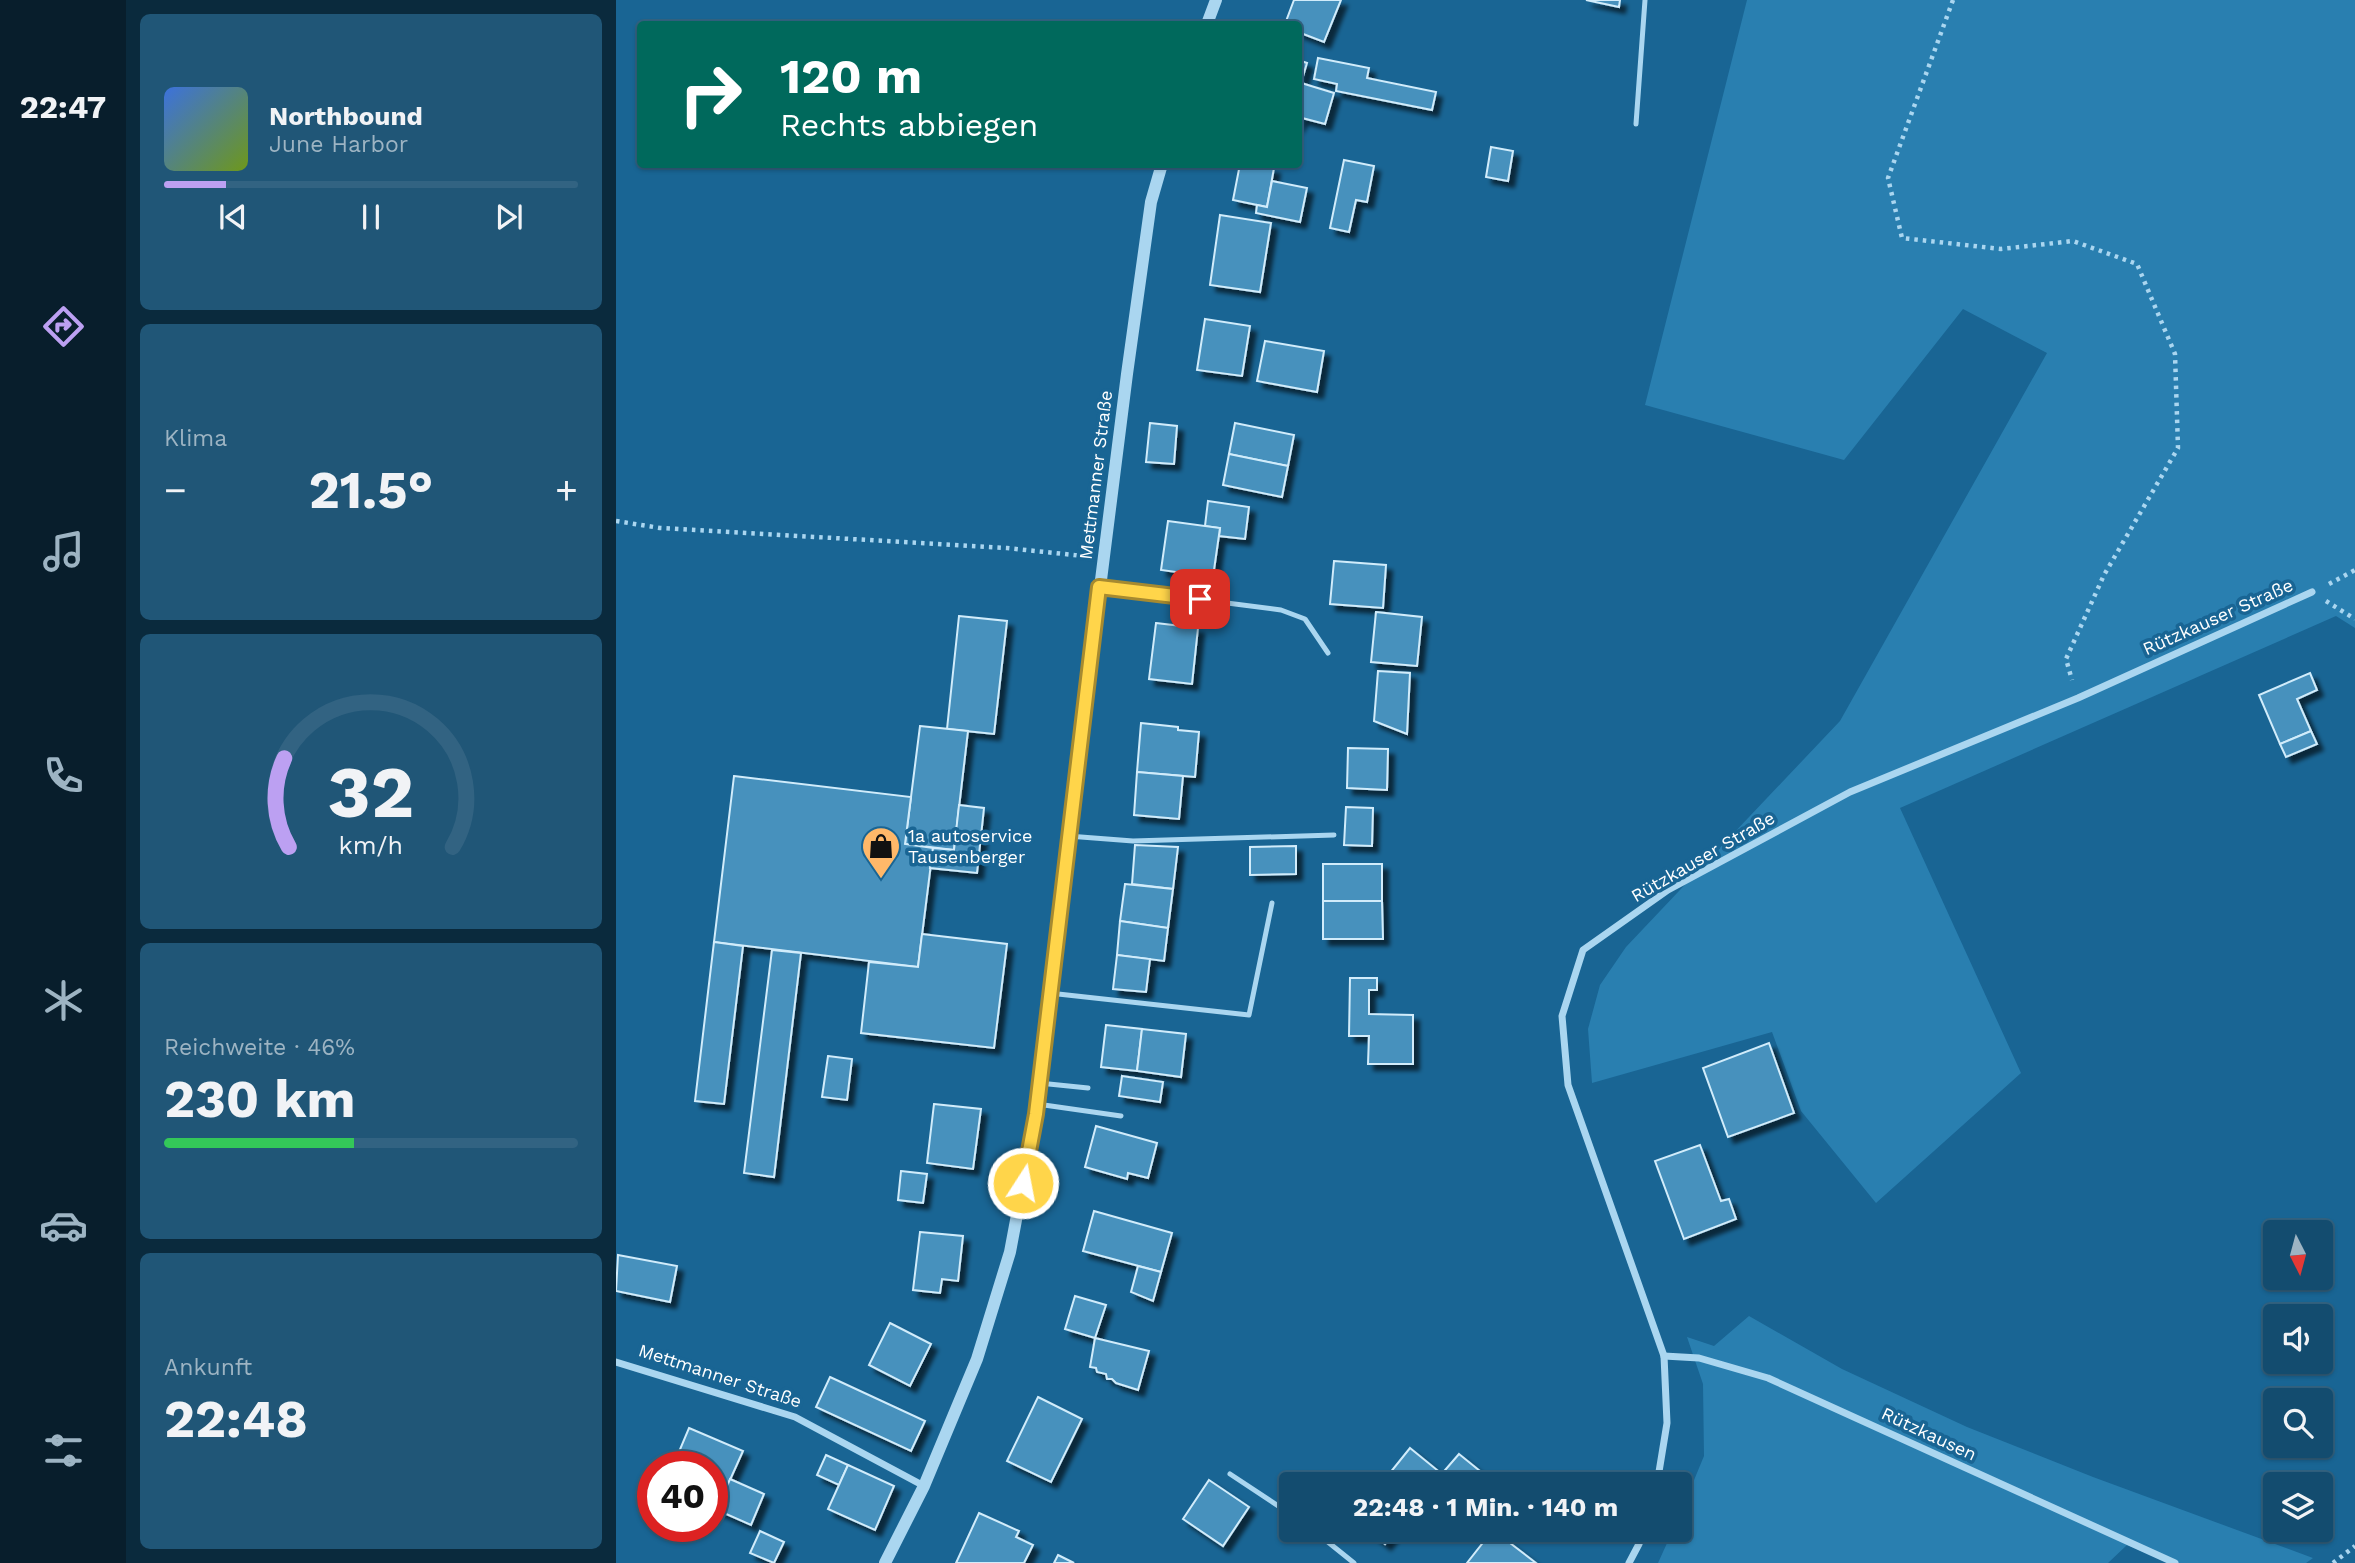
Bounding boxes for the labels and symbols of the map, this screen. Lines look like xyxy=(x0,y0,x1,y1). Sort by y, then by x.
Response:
street label: Mettmanner Straße xyxy=(1075,389,1116,561)
pin xyxy=(1170,569,1230,629)
street label: Rützkauser Straße xyxy=(2139,574,2296,659)
street label: Rützkauser Straße xyxy=(1627,807,1778,906)
shop icon: 1a autoservice Tausenberger xyxy=(860,825,902,880)
place label: 1a autoservice Tausenberger xyxy=(908,825,1032,867)
position arrow xyxy=(986,1146,1060,1220)
north arrow xyxy=(2263,1220,2333,1290)
street label: Mettmanner Straße xyxy=(636,1339,804,1412)
street label: Rützkausen xyxy=(1878,1402,1980,1465)
speed limit sign: 40 xyxy=(637,1451,728,1542)

